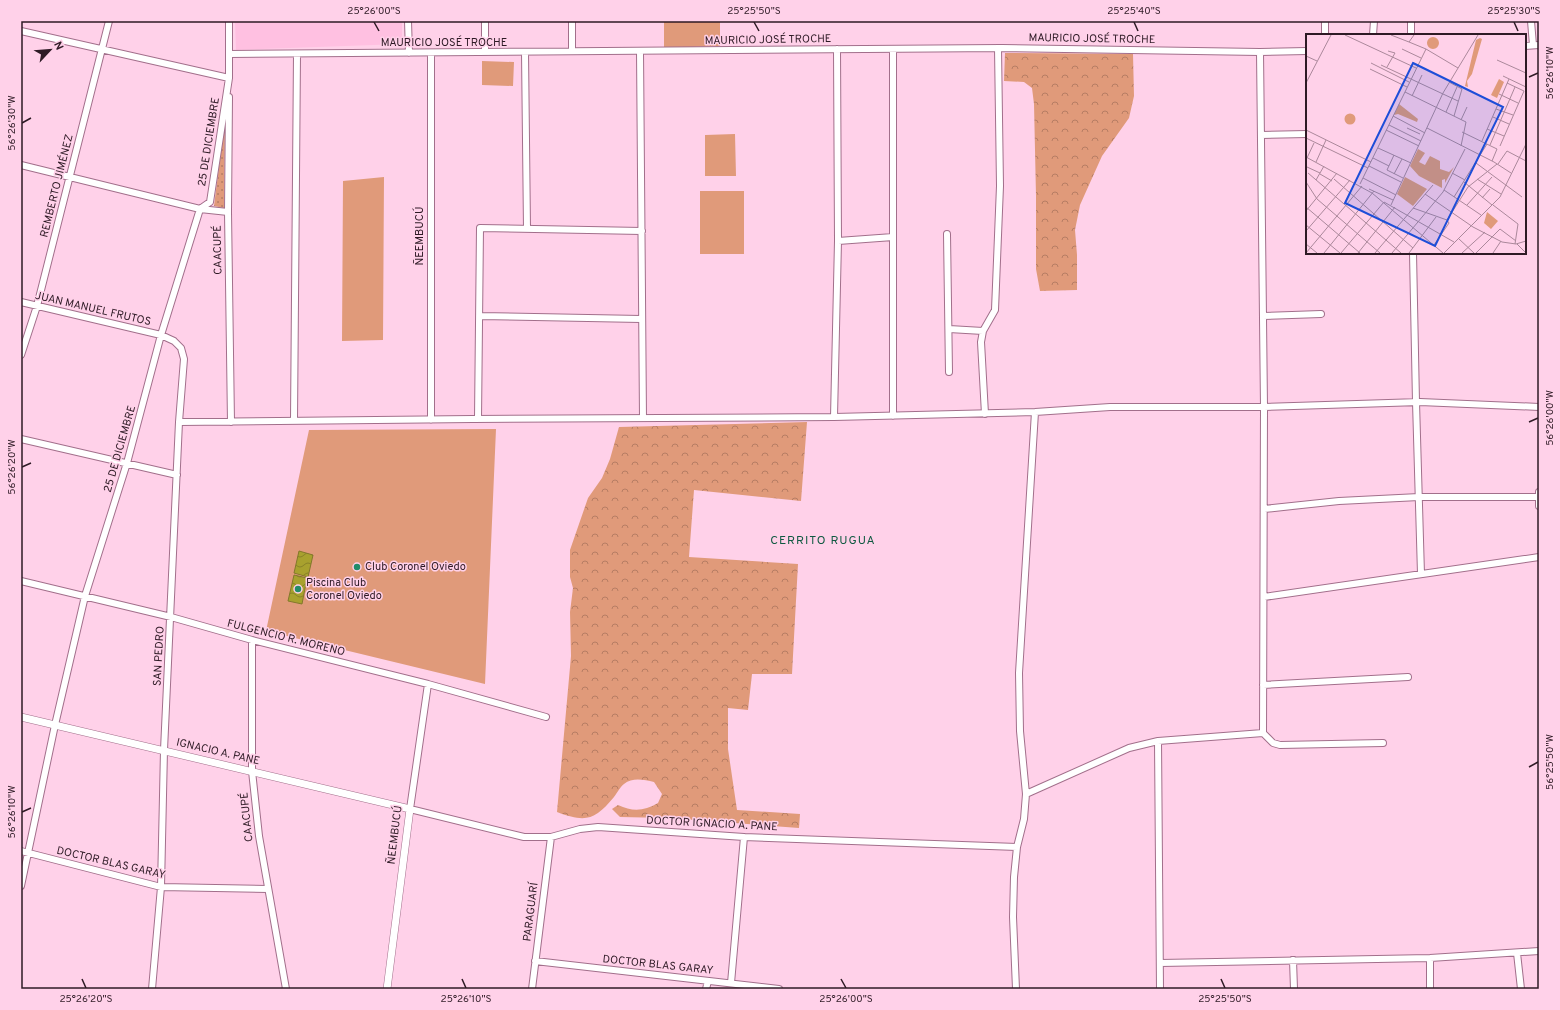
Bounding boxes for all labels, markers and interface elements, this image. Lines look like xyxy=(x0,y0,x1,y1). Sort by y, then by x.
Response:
text: 25°26'00"S xyxy=(347,5,401,18)
text: 25°25'50"S xyxy=(727,5,781,18)
text: 25°25'40"S xyxy=(1107,5,1161,18)
text: 25°25'30"S xyxy=(1487,5,1541,18)
north arrow xyxy=(30,30,70,70)
street label: MAURICIO JOSÉ TROCHE xyxy=(1029,30,1155,47)
street label: MAURICIO JOSÉ TROCHE xyxy=(705,31,831,48)
inset map xyxy=(1306,34,1526,254)
street label: MAURICIO JOSÉ TROCHE xyxy=(381,35,507,50)
text: N xyxy=(50,39,66,53)
text: 56°26'10"W xyxy=(1544,46,1557,100)
text: 56°26'30"W xyxy=(6,95,19,151)
street label: 25 DE DICIEMBRE xyxy=(195,97,223,187)
street label: REMBERTO JIMÉNEZ xyxy=(36,133,77,239)
street label: ÑEEMBUCÚ xyxy=(412,207,427,265)
street label: CAACUPÉ xyxy=(210,225,225,275)
street label: JUAN MANUEL FRUTOS xyxy=(34,289,152,329)
text: 56°26'00"W xyxy=(1544,390,1557,446)
street label: 25 DE DICIEMBRE xyxy=(101,404,139,494)
text: 56°26'20"W xyxy=(6,439,19,495)
district label: CERRITO RUGUA xyxy=(770,533,876,549)
place label: Club Coronel Oviedo xyxy=(365,560,466,574)
marker: Club Coronel Oviedo xyxy=(352,562,362,572)
place label: Piscina Club Coronel Oviedo xyxy=(306,576,382,603)
marker: Piscina Club Coronel Oviedo xyxy=(293,584,303,594)
street label: FULGENCIO R. MORENO xyxy=(226,617,346,659)
street label: SAN PEDRO xyxy=(150,626,168,686)
text: 56°25'50"W xyxy=(1544,734,1557,790)
street label: IGNACIO A. PANE xyxy=(175,736,261,768)
text: 56°26'10"W xyxy=(6,785,19,839)
street label: CAACUPÉ xyxy=(236,792,257,843)
street label: ÑEEMBUCÚ xyxy=(383,805,406,865)
street label: DOCTOR IGNACIO A. PANE xyxy=(646,814,778,834)
street label: DOCTOR BLAS GARAY xyxy=(55,844,167,882)
street label: PARAGUARÍ xyxy=(519,881,542,942)
street label: DOCTOR BLAS GARAY xyxy=(602,952,714,978)
text: 25°26'20"S xyxy=(59,993,113,1006)
text: 25°26'10"S xyxy=(441,993,491,1006)
text: 25°26'00"S xyxy=(819,993,873,1006)
text: 25°25'50"S xyxy=(1198,993,1252,1006)

